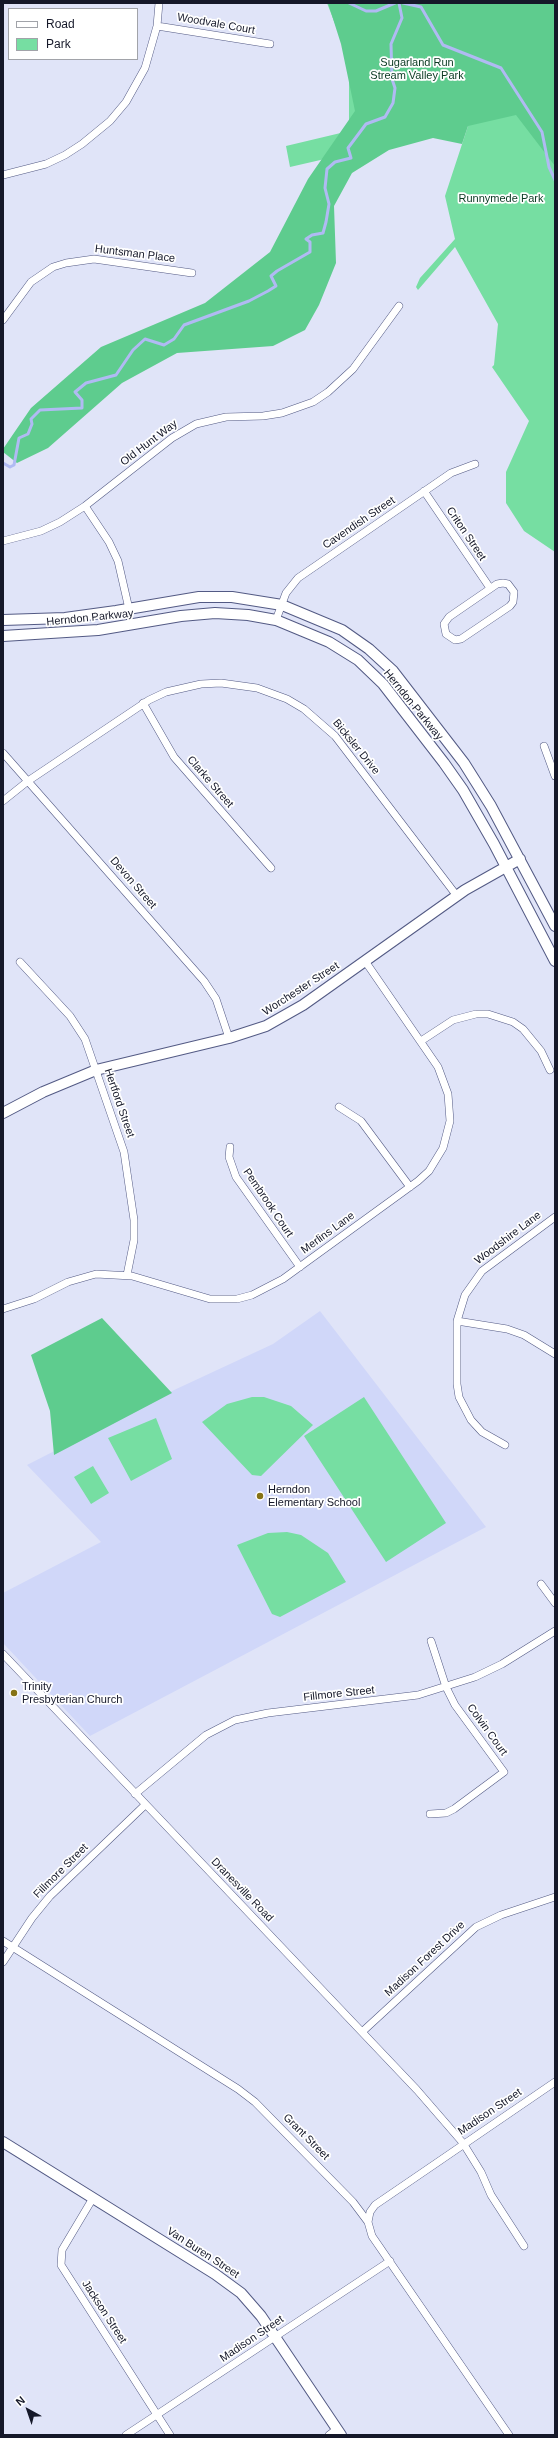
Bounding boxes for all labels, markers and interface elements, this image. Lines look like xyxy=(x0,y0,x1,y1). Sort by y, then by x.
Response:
legend xyxy=(8,8,138,60)
street label: Woodvale Court xyxy=(176,11,256,37)
text: Road xyxy=(46,17,75,31)
text: Park xyxy=(46,37,71,51)
park label: Sugarland Run Stream Valley Park xyxy=(370,56,464,82)
park label: Runnymede Park xyxy=(459,192,543,206)
street label: Huntsman Place xyxy=(94,243,176,265)
street label: Old Hunt Way xyxy=(118,417,180,469)
street label: Cavendish Street xyxy=(320,494,398,552)
street label: Criton Street xyxy=(443,505,489,563)
street label: Herndon Parkway xyxy=(46,607,134,629)
street label: Herndon Parkway xyxy=(380,667,446,743)
street label: Bicksler Drive xyxy=(330,717,382,777)
street label: Clarke Street xyxy=(184,753,236,811)
street label: Devon Street xyxy=(107,854,159,912)
street label: Worchester Street xyxy=(260,959,342,1019)
street label: Hertford Street xyxy=(101,1067,137,1139)
street label: Pembrook Court xyxy=(240,1166,296,1240)
street label: Merlins Lane xyxy=(299,1209,357,1257)
street label: Woodshire Lane xyxy=(472,1209,544,1267)
place label: Herndon Elementary School xyxy=(268,1483,360,1509)
marker: Herndon Elementary School xyxy=(255,1491,265,1501)
place label: Trinity Presbyterian Church xyxy=(22,1680,122,1706)
street label: Fillmore Street xyxy=(303,1684,375,1704)
marker: Trinity Presbyterian Church xyxy=(9,1688,19,1698)
street label: Colvin Court xyxy=(464,1702,510,1758)
street label: Fillmore Street xyxy=(31,1841,91,1901)
street label: Dranesville Road xyxy=(208,1855,276,1925)
street label: Madison Forest Drive xyxy=(382,1919,468,1999)
street label: Madison Street xyxy=(456,2086,524,2138)
street label: Grant Street xyxy=(280,2111,332,2163)
street label: Van Buren Street xyxy=(164,2225,242,2281)
street label: Jackson Street xyxy=(79,2278,129,2346)
street label: Madison Street xyxy=(218,2313,286,2365)
north arrow xyxy=(8,2390,48,2430)
text: N xyxy=(13,2394,27,2408)

